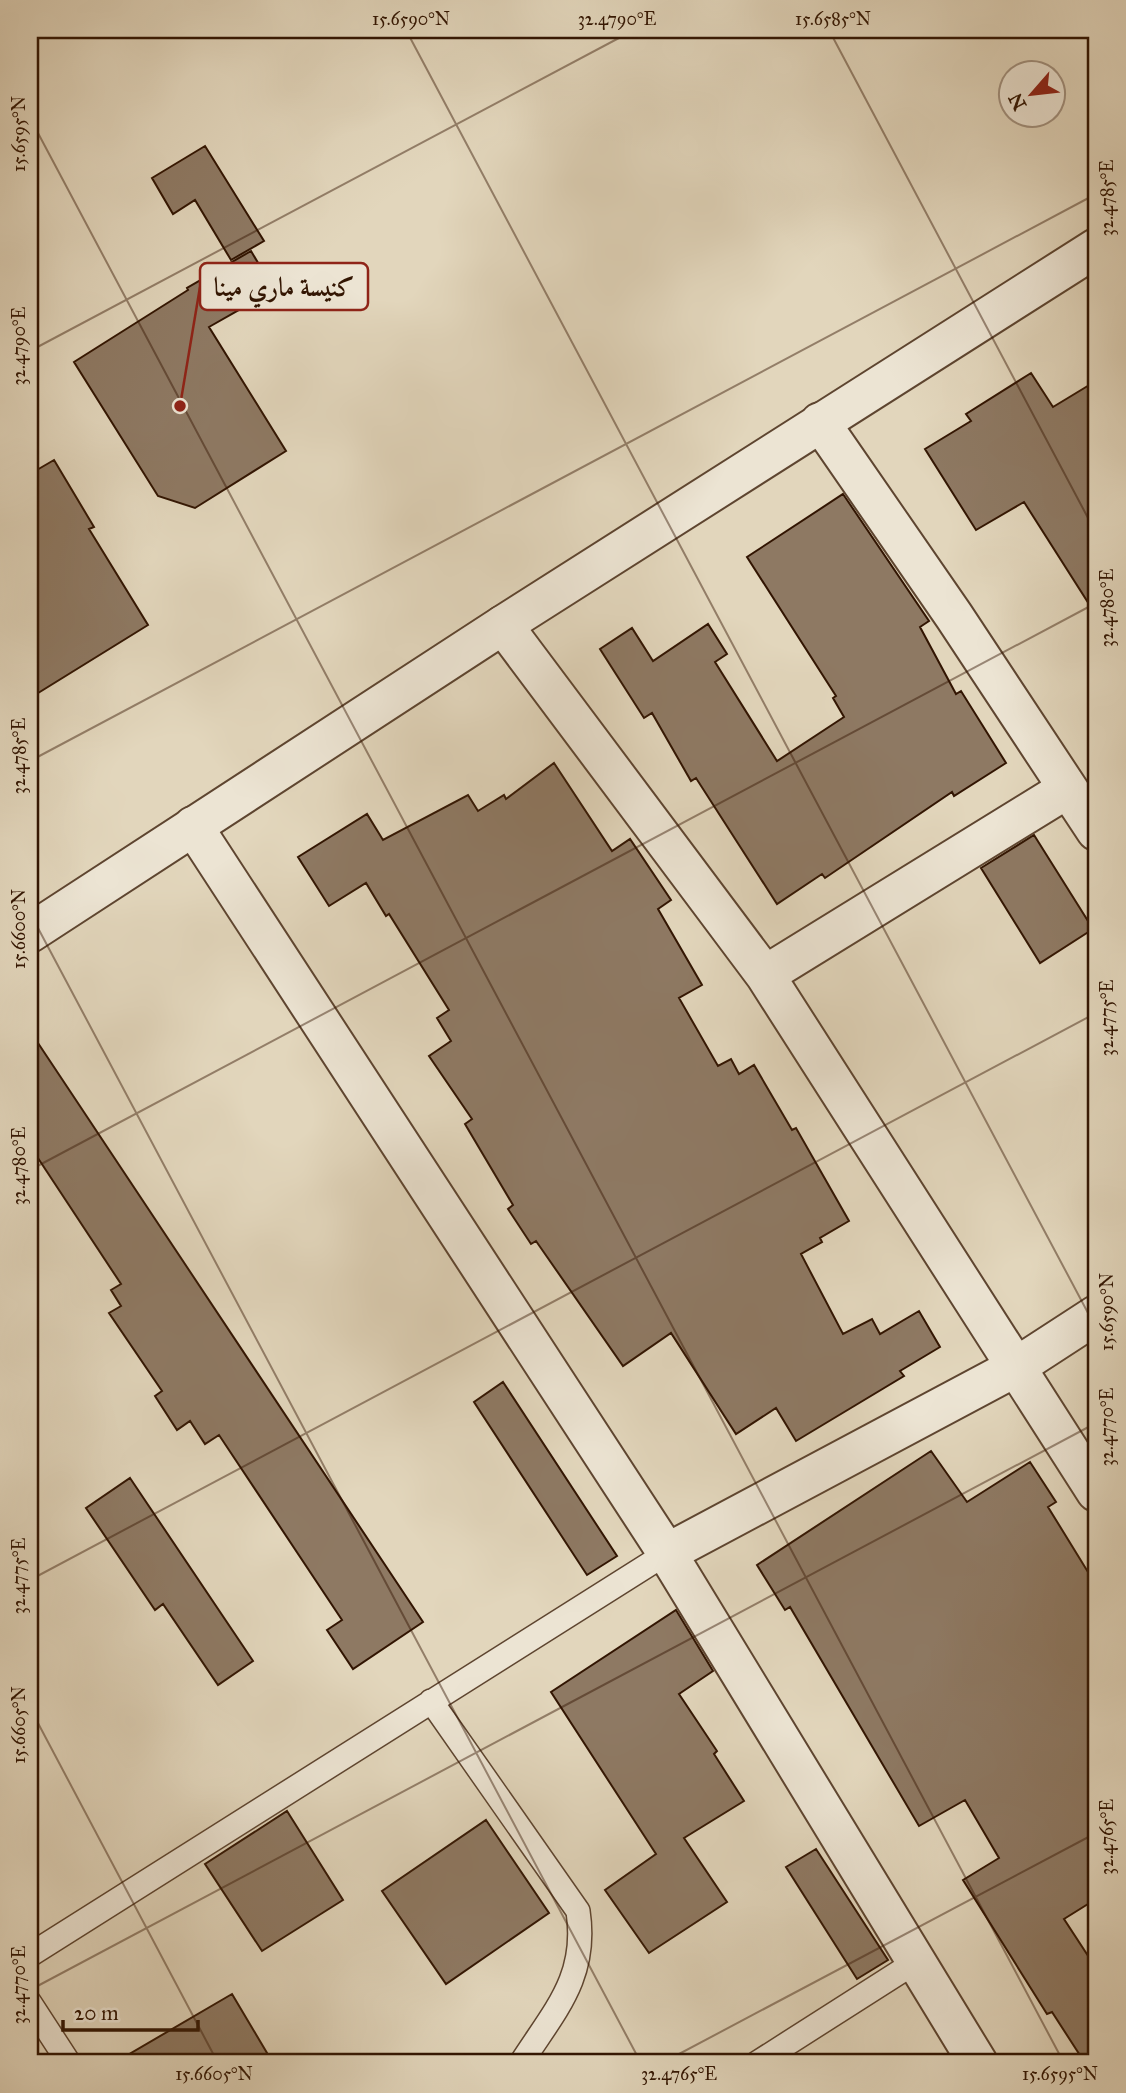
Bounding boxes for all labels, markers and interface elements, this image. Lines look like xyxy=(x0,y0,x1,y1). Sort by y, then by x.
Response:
text: 15.6590°N xyxy=(372,8,450,30)
text: 32.4790°E xyxy=(578,8,656,30)
text: 15.6585°N xyxy=(795,8,871,30)
north arrow xyxy=(996,60,1066,130)
text: N xyxy=(1003,89,1031,114)
text: 15.6595°N xyxy=(8,96,30,172)
text: 32.4785°E xyxy=(1096,160,1118,236)
callout: كنيسة ماري مينا xyxy=(200,263,368,310)
text: كنيسة ماري مينا xyxy=(214,271,354,309)
text: 32.4790°E xyxy=(8,307,30,385)
text: 32.4780°E xyxy=(1096,569,1118,647)
text: 32.4785°E xyxy=(8,718,30,794)
text: 15.6600°N xyxy=(8,889,30,969)
text: 32.4775°E xyxy=(1096,980,1118,1056)
text: 32.4780°E xyxy=(8,1127,30,1205)
text: 15.6590°N xyxy=(1096,1273,1118,1351)
text: 32.4770°E xyxy=(1096,1388,1118,1466)
text: 32.4775°E xyxy=(8,1538,30,1614)
text: 15.6605°N xyxy=(8,1686,30,1764)
text: 32.4765°E xyxy=(1096,1799,1118,1875)
text: 32.4770°E xyxy=(8,1946,30,2024)
scale bar xyxy=(63,1988,198,2032)
text: 20 m xyxy=(74,2000,119,2026)
text: 15.6605°N xyxy=(175,2063,253,2085)
text: 32.4765°E xyxy=(641,2063,717,2085)
text: 15.6595°N xyxy=(1022,2063,1098,2085)

